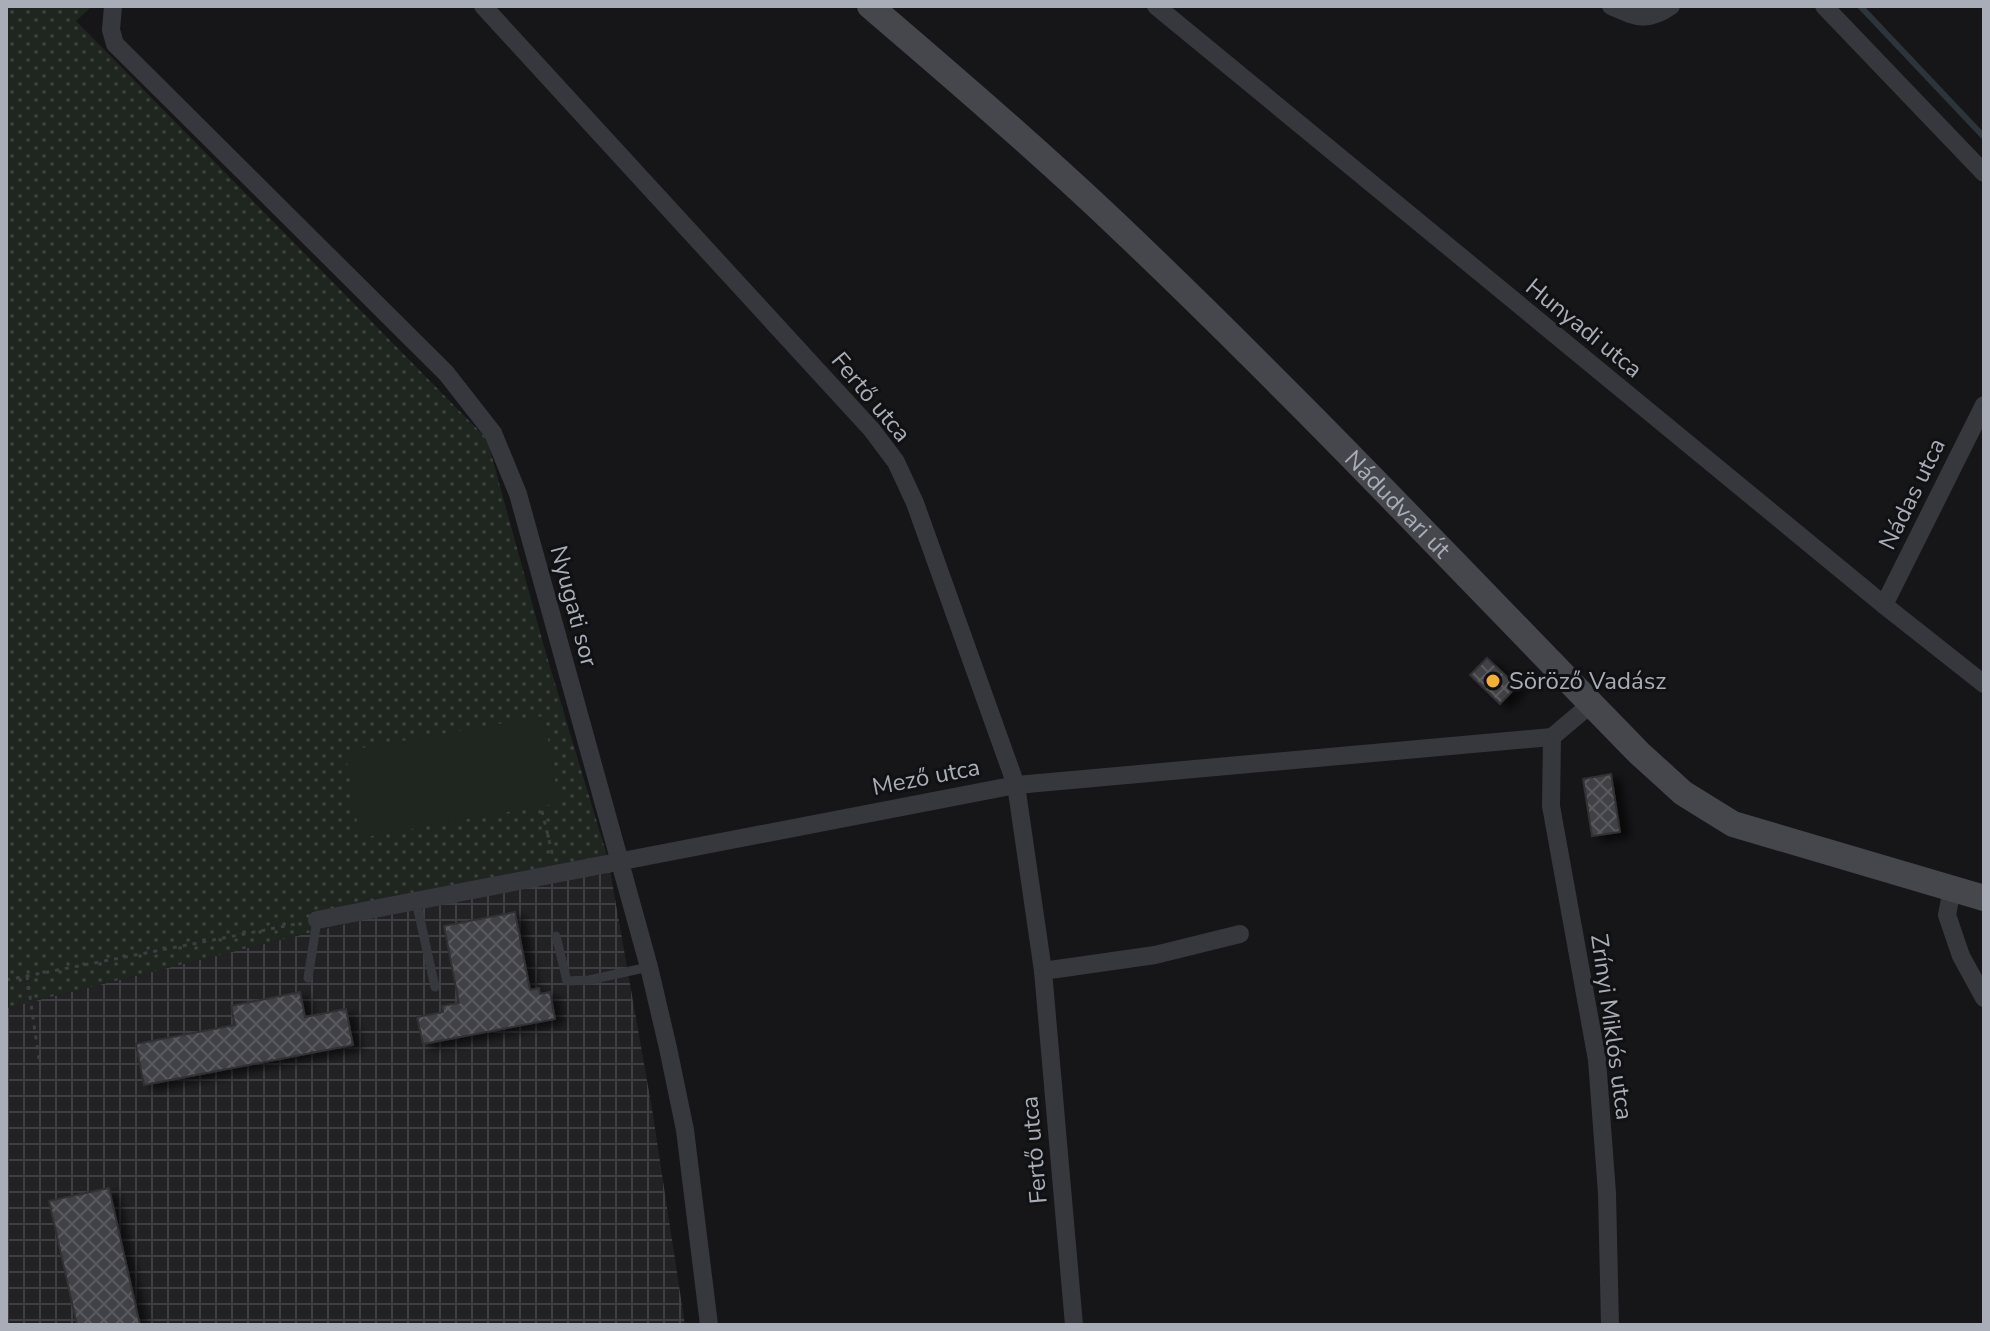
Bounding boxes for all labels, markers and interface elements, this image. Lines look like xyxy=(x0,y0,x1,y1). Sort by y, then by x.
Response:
street label: Hunyadi utca xyxy=(1519,271,1649,385)
street label: Fertő utca xyxy=(824,345,918,449)
street label: Nádas utca xyxy=(1871,433,1953,555)
street label: Nádudvari út xyxy=(1338,443,1458,566)
street label: Nyugati sor xyxy=(543,542,606,670)
place label: Söröző Vadász xyxy=(1509,665,1666,697)
marker: Söröző Vadász xyxy=(1484,672,1502,690)
street label: Mező utca xyxy=(869,751,983,803)
street label: Zrínyi Miklós utca xyxy=(1583,932,1641,1122)
street label: Fertő utca xyxy=(1013,1095,1055,1205)

